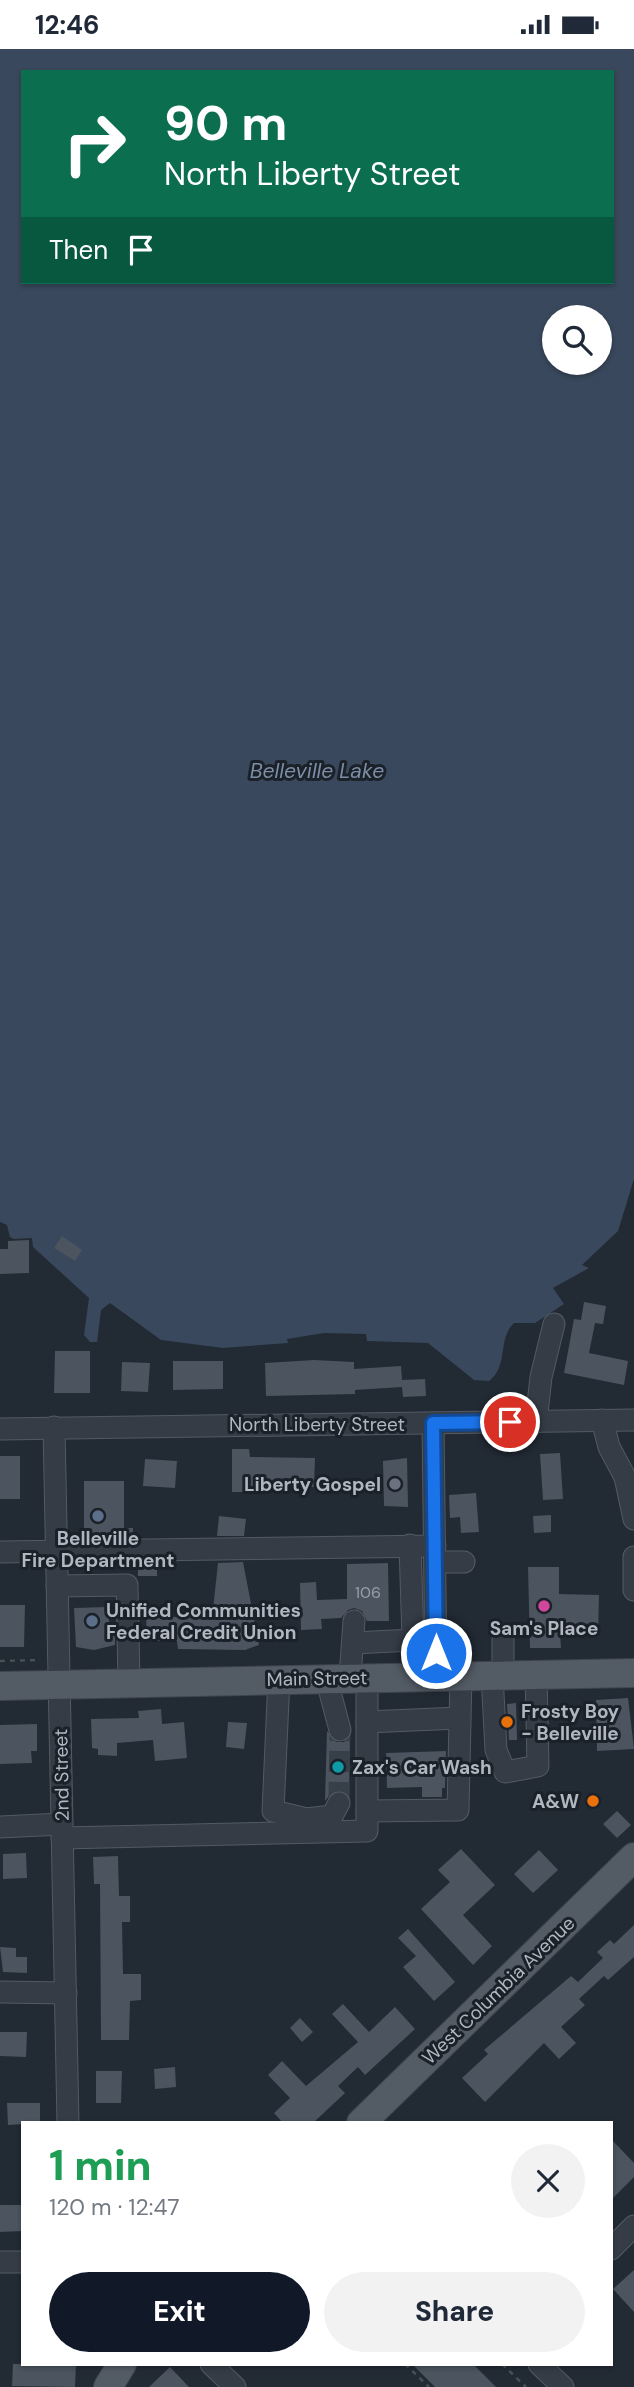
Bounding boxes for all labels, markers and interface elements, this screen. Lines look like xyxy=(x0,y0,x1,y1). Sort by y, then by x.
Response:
text: 12:46 xyxy=(35,8,99,42)
text: 90 m xyxy=(164,91,287,155)
icon: right xyxy=(49,98,140,189)
text: North Liberty Street xyxy=(164,153,461,195)
icon: arrive xyxy=(122,231,160,269)
text: Then xyxy=(49,233,108,267)
map controls xyxy=(542,305,612,375)
button: search xyxy=(542,305,612,375)
water label: Belleville Lake xyxy=(250,757,384,785)
pin xyxy=(480,1392,540,1452)
icon: arrive xyxy=(491,1403,529,1441)
street label: North Liberty Street xyxy=(229,1412,405,1437)
place label: Liberty Gospel xyxy=(244,1472,381,1497)
marker: Liberty Gospel xyxy=(387,1476,403,1492)
marker: Belleville Fire Department xyxy=(90,1508,106,1524)
place label: Belleville Fire Department xyxy=(21,1526,175,1573)
house number: 106 xyxy=(355,1582,381,1603)
place label: Unified Communities Federal Credit Union xyxy=(106,1598,301,1645)
marker: Sam's Place xyxy=(536,1598,552,1614)
marker: Unified Communities Federal Credit Union xyxy=(84,1613,100,1629)
position arrow xyxy=(399,1616,473,1690)
place label: Sam's Place xyxy=(490,1616,598,1641)
street label: Main Street xyxy=(266,1665,368,1692)
place label: Frosty Boy - Belleville xyxy=(521,1699,620,1746)
marker: Frosty Boy - Belleville xyxy=(499,1714,515,1730)
street label: 2nd Street xyxy=(48,1728,75,1822)
place label: Zax's Car Wash xyxy=(352,1755,492,1780)
marker: Zax's Car Wash xyxy=(330,1759,346,1775)
place label: A&W xyxy=(532,1789,579,1814)
marker: A&W xyxy=(585,1793,601,1809)
street label: West Columbia Avenue xyxy=(417,1911,580,2070)
text: 1 min xyxy=(49,2138,152,2193)
button: close xyxy=(511,2144,585,2218)
text: 120 m · 12:47 xyxy=(49,2192,180,2222)
button: Exit xyxy=(49,2272,310,2352)
button: Share xyxy=(324,2272,585,2352)

